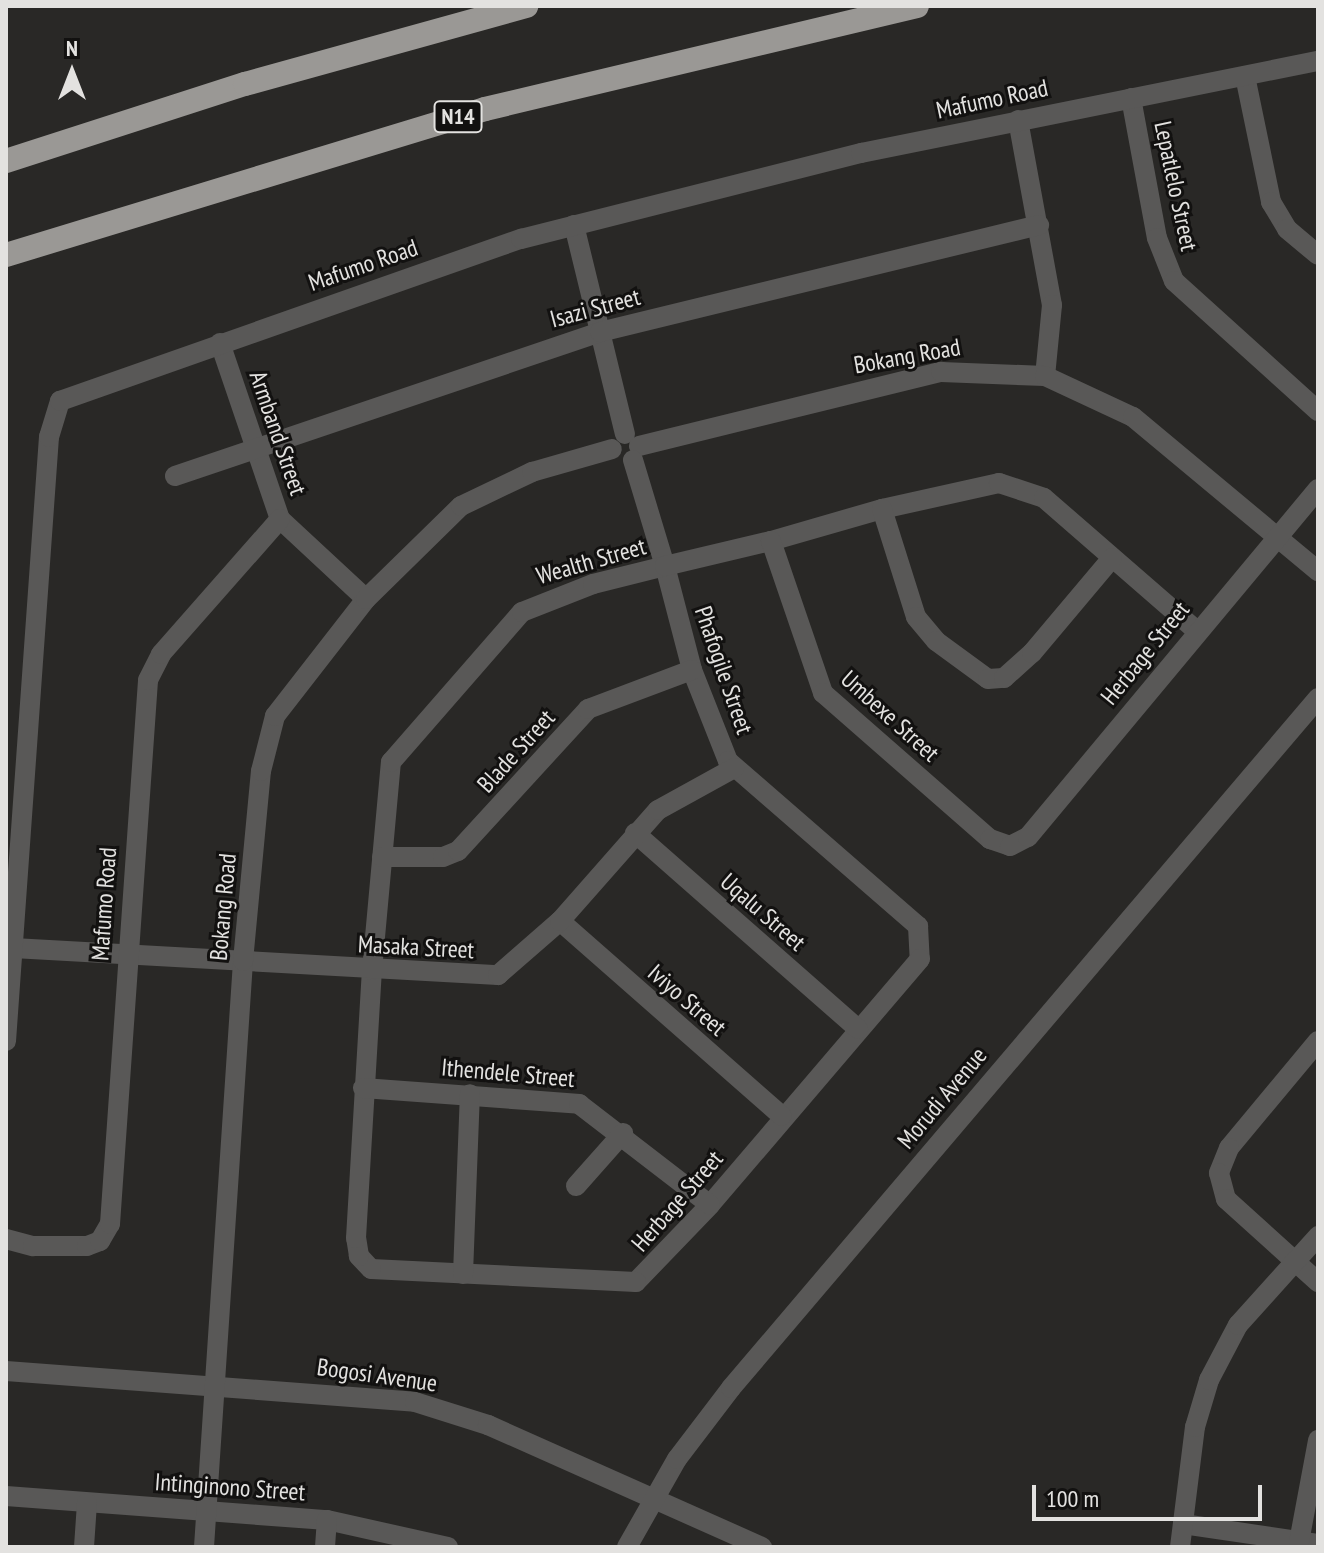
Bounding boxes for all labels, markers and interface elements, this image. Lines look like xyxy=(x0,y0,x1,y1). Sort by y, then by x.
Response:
north arrow xyxy=(32,32,112,112)
text: N xyxy=(66,34,78,62)
street label: Mafumo Road xyxy=(933,73,1051,125)
road number: N14 xyxy=(432,99,484,135)
street label: Lepatlelo Street xyxy=(1148,119,1204,253)
street label: Mafumo Road xyxy=(305,233,421,297)
street label: Isazi Street xyxy=(547,282,643,334)
street label: Bokang Road xyxy=(852,332,962,380)
street label: Armband Street xyxy=(243,367,313,499)
street label: Wealth Street xyxy=(533,532,649,590)
street label: Herbage Street xyxy=(1095,596,1195,710)
street label: Phafogile Street xyxy=(689,602,759,738)
street label: Umbexe Street xyxy=(835,664,945,768)
street label: Blade Street xyxy=(471,704,561,798)
street label: Mafumo Road xyxy=(86,846,122,962)
street label: Bokang Road xyxy=(204,852,242,962)
street label: Uqalu Street xyxy=(715,867,811,957)
street label: Masaka Street xyxy=(357,930,475,964)
street label: Iviyo Street xyxy=(642,958,732,1042)
street label: Morudi Avenue xyxy=(891,1041,993,1155)
street label: Ithendele Street xyxy=(440,1053,576,1093)
street label: Herbage Street xyxy=(625,1145,729,1257)
street label: Bogosi Avenue xyxy=(315,1352,439,1398)
street label: Intinginono Street xyxy=(154,1467,306,1507)
scale bar xyxy=(1036,1469,1266,1519)
text: 100 m xyxy=(1046,1483,1099,1514)

